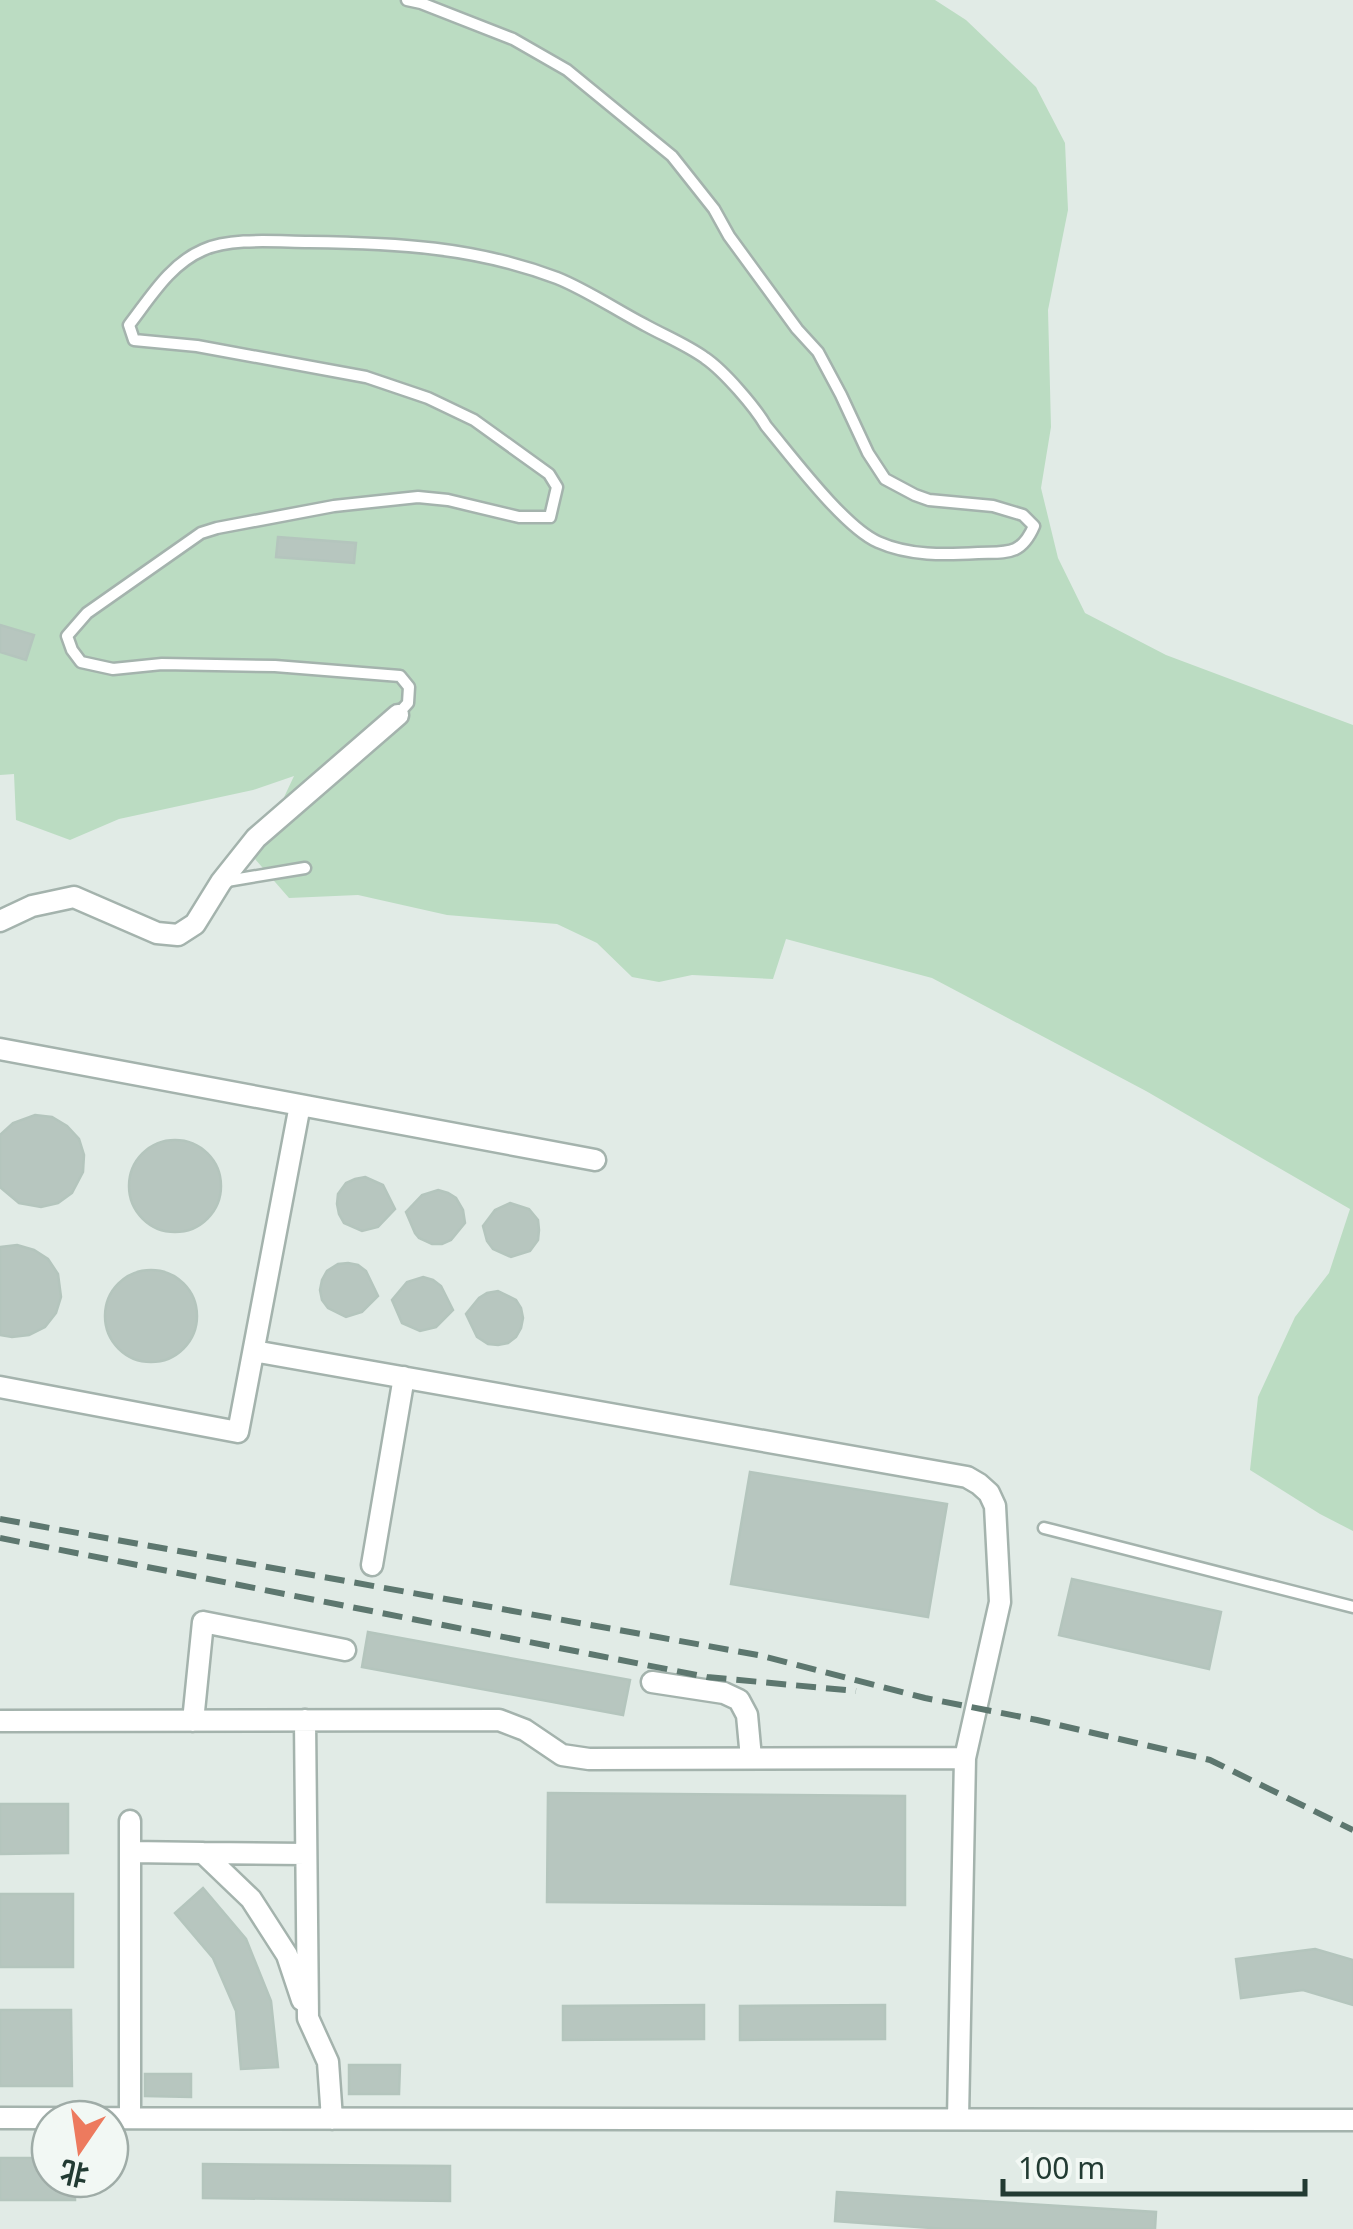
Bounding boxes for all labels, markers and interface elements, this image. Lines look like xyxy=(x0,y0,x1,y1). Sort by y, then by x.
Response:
north arrow xyxy=(30,2099,130,2199)
scale bar xyxy=(1003,2134,1306,2196)
text: 100 m xyxy=(1018,2147,1105,2188)
text: 北 xyxy=(56,2153,92,2196)

